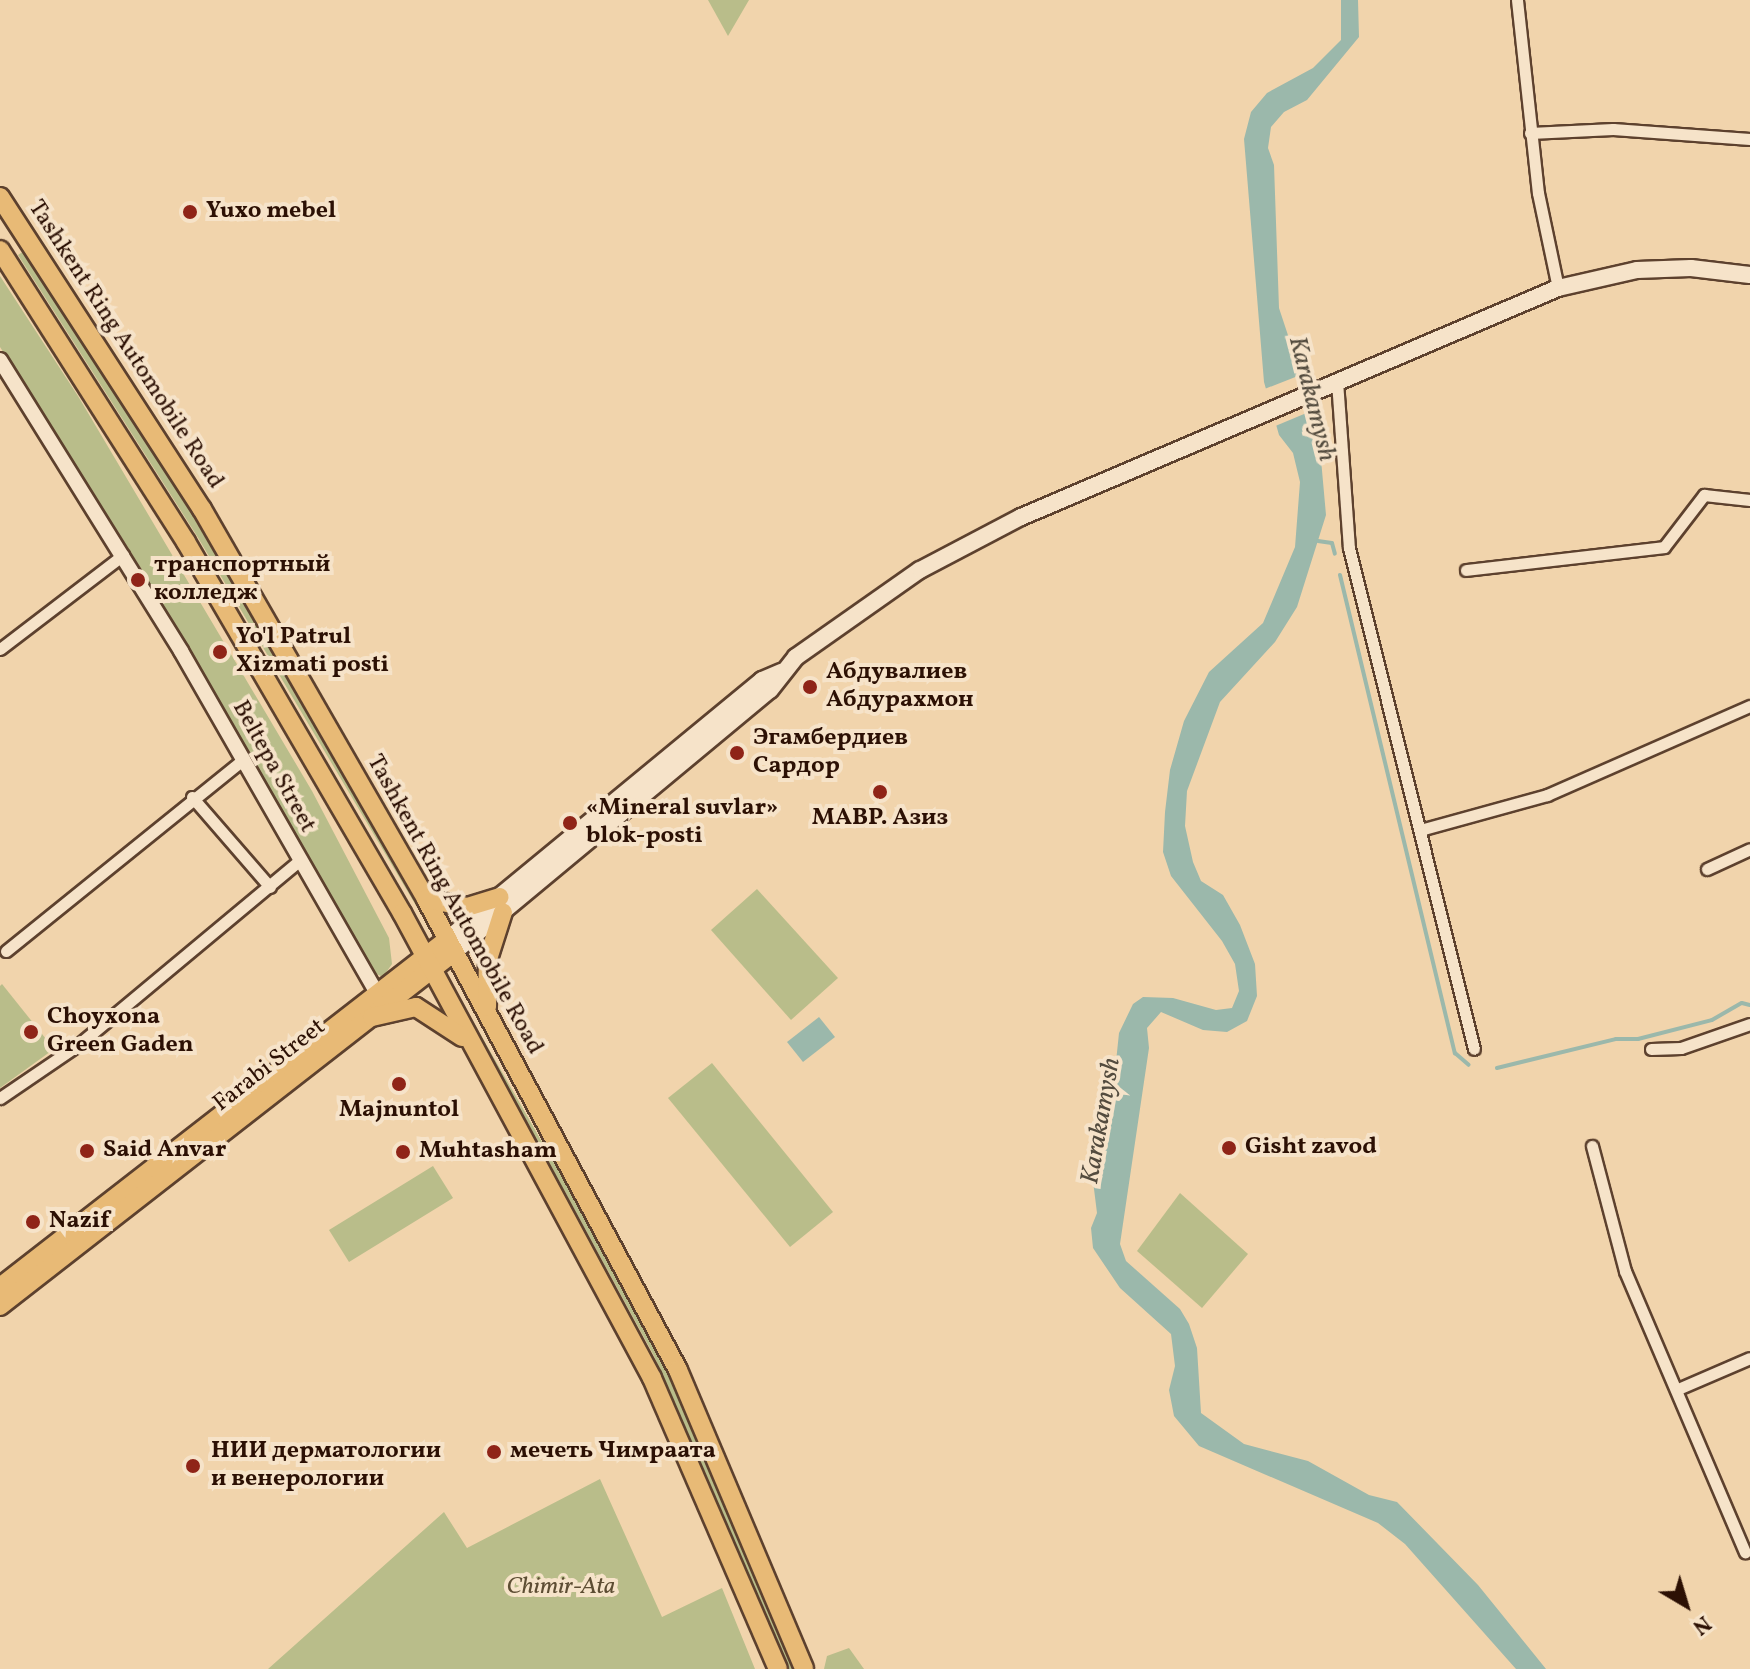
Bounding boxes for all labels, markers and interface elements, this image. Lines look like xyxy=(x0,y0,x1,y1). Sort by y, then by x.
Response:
street label: Tashkent Ring Automobile Road xyxy=(21,195,229,495)
place label: Yuxo mebel xyxy=(206,198,336,226)
marker: Yuxo mebel xyxy=(181,203,199,221)
water label: Karakamysh xyxy=(1280,333,1342,465)
place label: транспортный колледж xyxy=(154,552,330,608)
marker: транспортный колледж xyxy=(129,571,147,589)
place label: Yo'l Patrul Xizmati posti xyxy=(236,624,389,680)
marker: Yo'l Patrul Xizmati posti xyxy=(211,643,229,661)
place label: Абдувалиев Абдурахмон xyxy=(826,659,974,715)
marker: Абдувалиев Абдурахмон xyxy=(801,678,819,696)
street label: Beltepa Street xyxy=(225,696,321,838)
place label: Эгамбердиев Сардор xyxy=(753,725,908,781)
marker: Эгамбердиев Сардор xyxy=(728,744,746,762)
street label: Tashkent Ring Automobile Road xyxy=(359,750,549,1060)
marker: МАВР. Азиз xyxy=(871,783,889,801)
place label: «Mineral suvlar» blok-posti xyxy=(586,795,778,851)
place label: МАВР. Азиз xyxy=(812,805,948,833)
marker: «Mineral suvlar» blok-posti xyxy=(561,814,579,832)
place label: Choyxona Green Gaden xyxy=(47,1004,194,1060)
street label: Farabi Street xyxy=(208,1013,332,1119)
marker: Choyxona Green Gaden xyxy=(22,1023,40,1041)
water label: Karakamysh xyxy=(1076,1055,1128,1187)
marker: Majnuntol xyxy=(390,1075,408,1093)
place label: Majnuntol xyxy=(339,1097,459,1125)
place label: Gisht zavod xyxy=(1245,1134,1377,1162)
place label: Said Anvar xyxy=(103,1137,226,1165)
place label: Muhtasham xyxy=(419,1138,557,1166)
marker: Gisht zavod xyxy=(1220,1139,1238,1157)
marker: Said Anvar xyxy=(78,1142,96,1160)
marker: Muhtasham xyxy=(394,1143,412,1161)
place label: Nazif xyxy=(49,1208,110,1236)
marker: Nazif xyxy=(24,1213,42,1231)
place label: НИИ дерматологии и венерологии xyxy=(211,1438,441,1494)
place label: мечеть Чимраата xyxy=(510,1438,716,1466)
marker: мечеть Чимраата xyxy=(485,1443,503,1461)
marker: НИИ дерматологии и венерологии xyxy=(182,1455,204,1477)
north arrow xyxy=(1646,1565,1726,1645)
park label: Chimir-Ata xyxy=(507,1574,615,1602)
text: N xyxy=(1685,1607,1717,1641)

